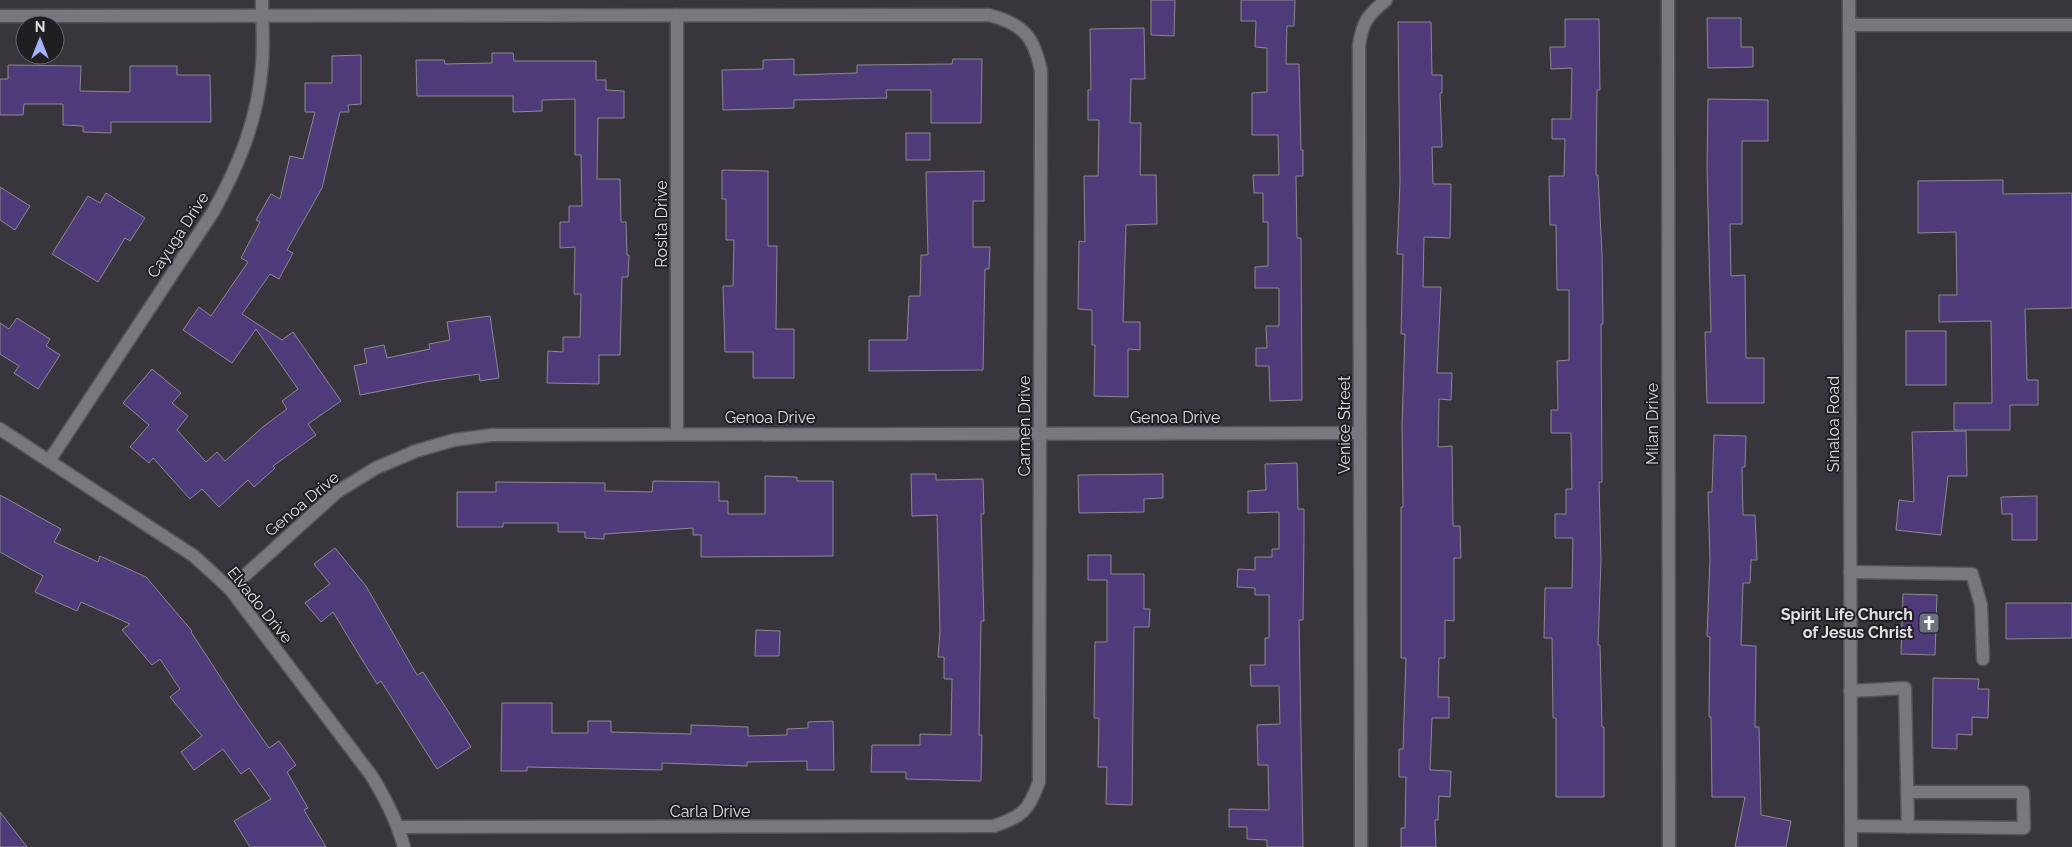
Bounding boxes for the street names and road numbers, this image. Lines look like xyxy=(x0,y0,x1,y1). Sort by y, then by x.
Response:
street label: Rosita Drive xyxy=(652,180,671,268)
street label: Cayuga Drive xyxy=(143,189,213,281)
street label: Venice Street xyxy=(1335,375,1354,474)
street label: Carmen Drive xyxy=(1015,376,1034,477)
street label: Sinaloa Road xyxy=(1824,376,1843,472)
street label: Milan Drive xyxy=(1643,383,1662,465)
street label: Genoa Drive xyxy=(725,408,815,427)
street label: Genoa Drive xyxy=(1130,408,1220,427)
street label: Genoa Drive xyxy=(261,468,343,540)
street label: Elvado Drive xyxy=(223,563,297,647)
street label: Carla Drive xyxy=(670,802,750,821)

